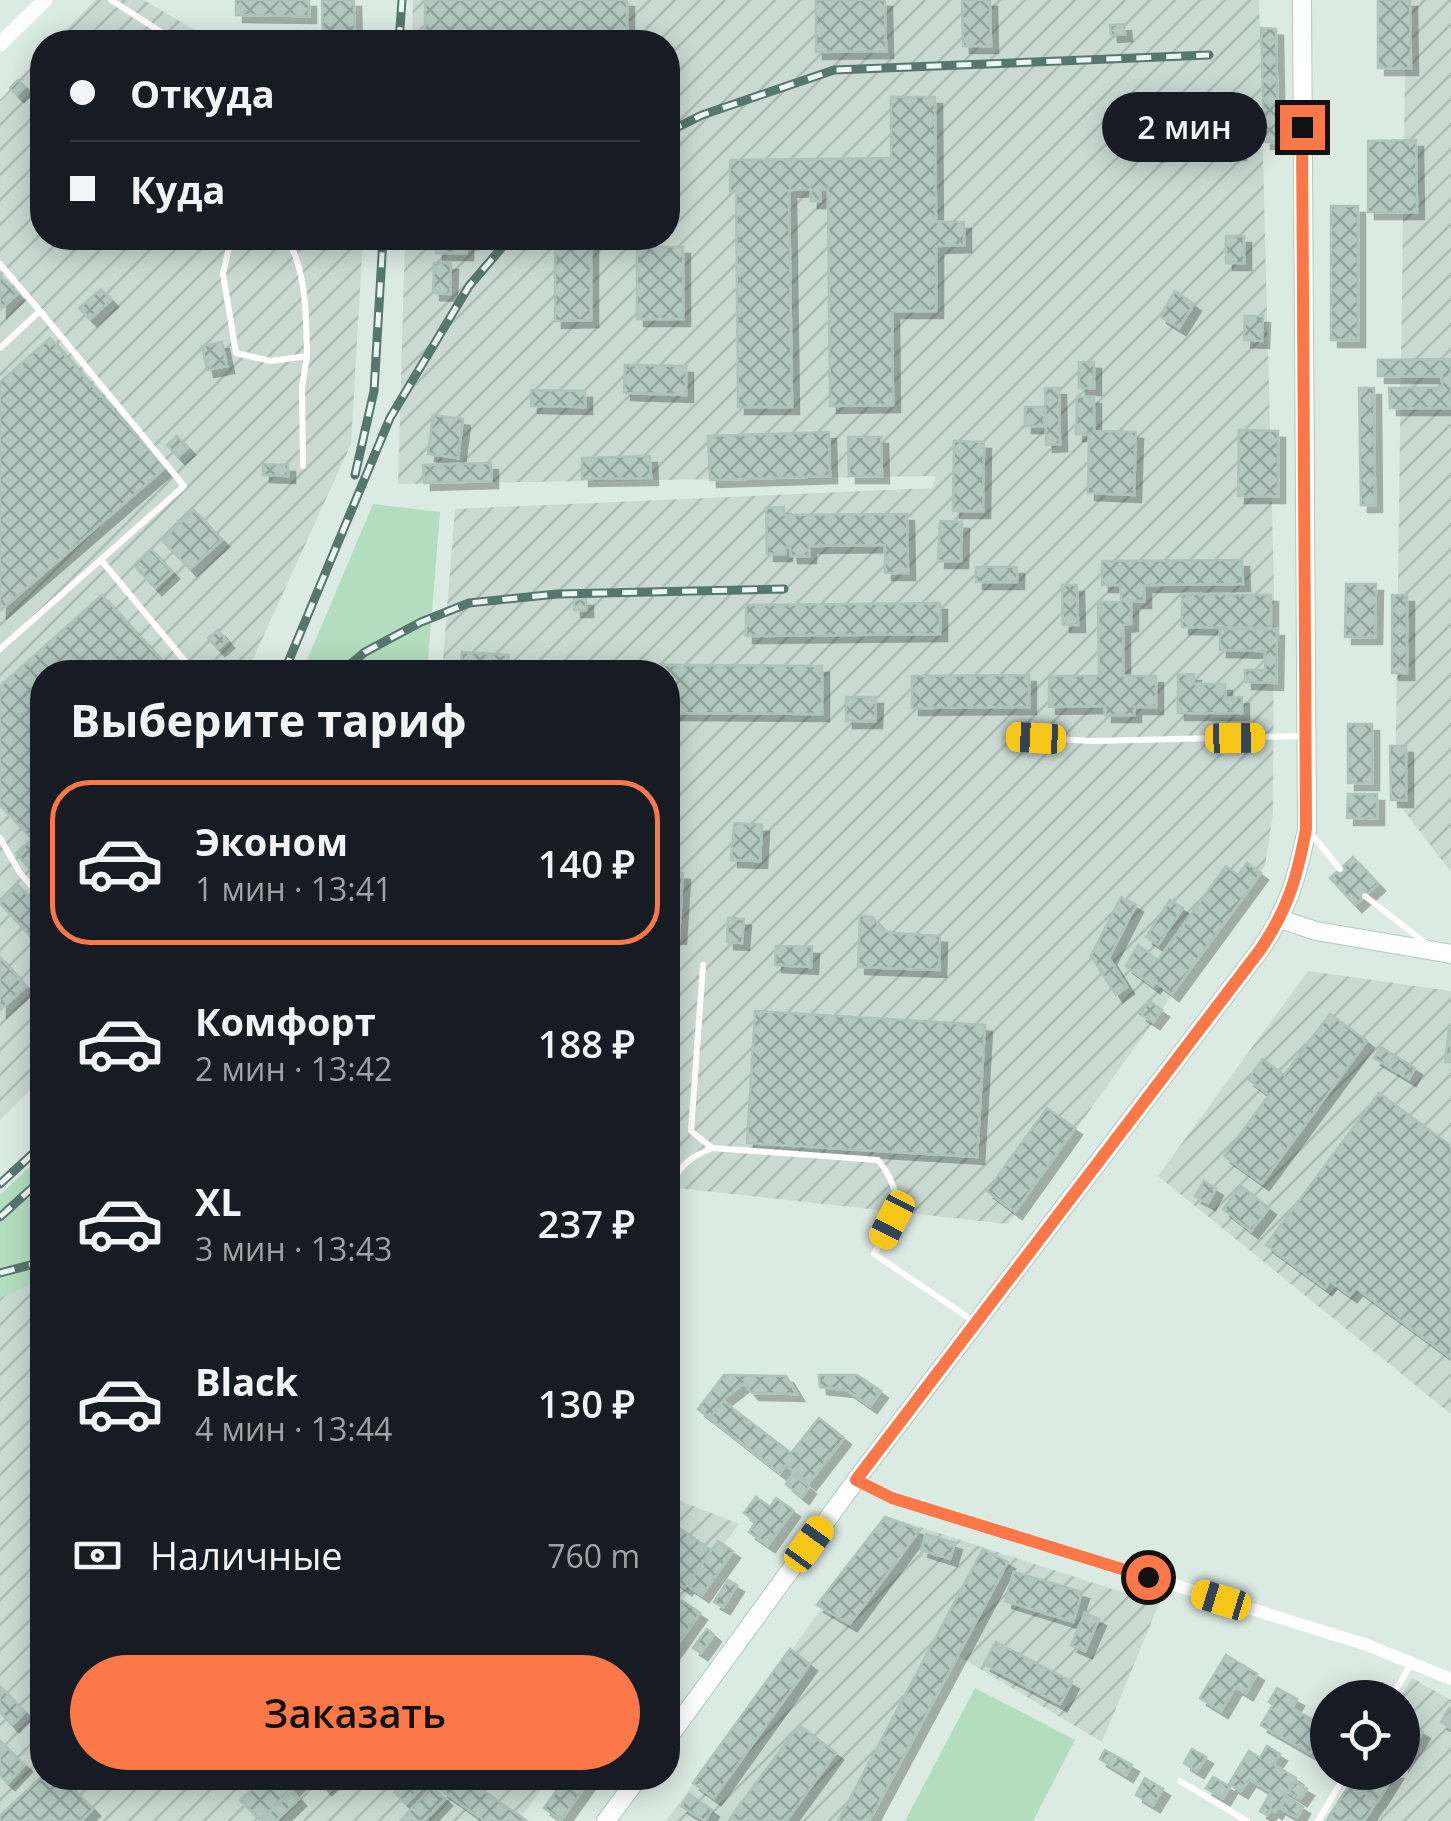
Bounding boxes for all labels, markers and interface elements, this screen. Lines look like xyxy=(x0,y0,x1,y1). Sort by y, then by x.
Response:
text: Откуда xyxy=(130,67,275,119)
callout: 2 мин xyxy=(1102,92,1267,162)
text: 2 мин xyxy=(1137,105,1232,148)
route end xyxy=(1280,105,1325,150)
text: Куда xyxy=(130,163,225,215)
text: Выберите тариф xyxy=(70,689,467,750)
car xyxy=(1005,721,1067,755)
car xyxy=(1205,722,1265,754)
text: Эконом xyxy=(195,815,348,867)
icon: car xyxy=(75,818,165,908)
text: 140 ₽ xyxy=(538,837,635,889)
text: 1 мин · 13:41 xyxy=(195,867,392,910)
text: Комфорт xyxy=(195,995,376,1047)
icon: car xyxy=(75,998,165,1088)
text: 188 ₽ xyxy=(538,1017,635,1069)
text: 2 мин · 13:42 xyxy=(195,1047,392,1090)
text: XL xyxy=(195,1175,242,1227)
icon: car xyxy=(75,1178,165,1268)
car xyxy=(865,1186,919,1254)
text: 237 ₽ xyxy=(538,1197,635,1249)
text: 3 мин · 13:43 xyxy=(195,1227,392,1270)
text: Black xyxy=(195,1355,298,1407)
icon: car xyxy=(75,1358,165,1448)
text: 130 ₽ xyxy=(538,1377,635,1429)
text: 4 мин · 13:44 xyxy=(195,1407,392,1450)
car xyxy=(779,1511,839,1577)
icon: cash xyxy=(70,1528,125,1583)
text: Наличные xyxy=(150,1529,343,1581)
text: 760 m xyxy=(547,1534,640,1577)
route start xyxy=(1126,1555,1171,1600)
car xyxy=(1188,1577,1254,1623)
button: Заказать xyxy=(70,1655,640,1770)
map controls xyxy=(1310,1680,1420,1790)
button: locate xyxy=(1310,1680,1420,1790)

